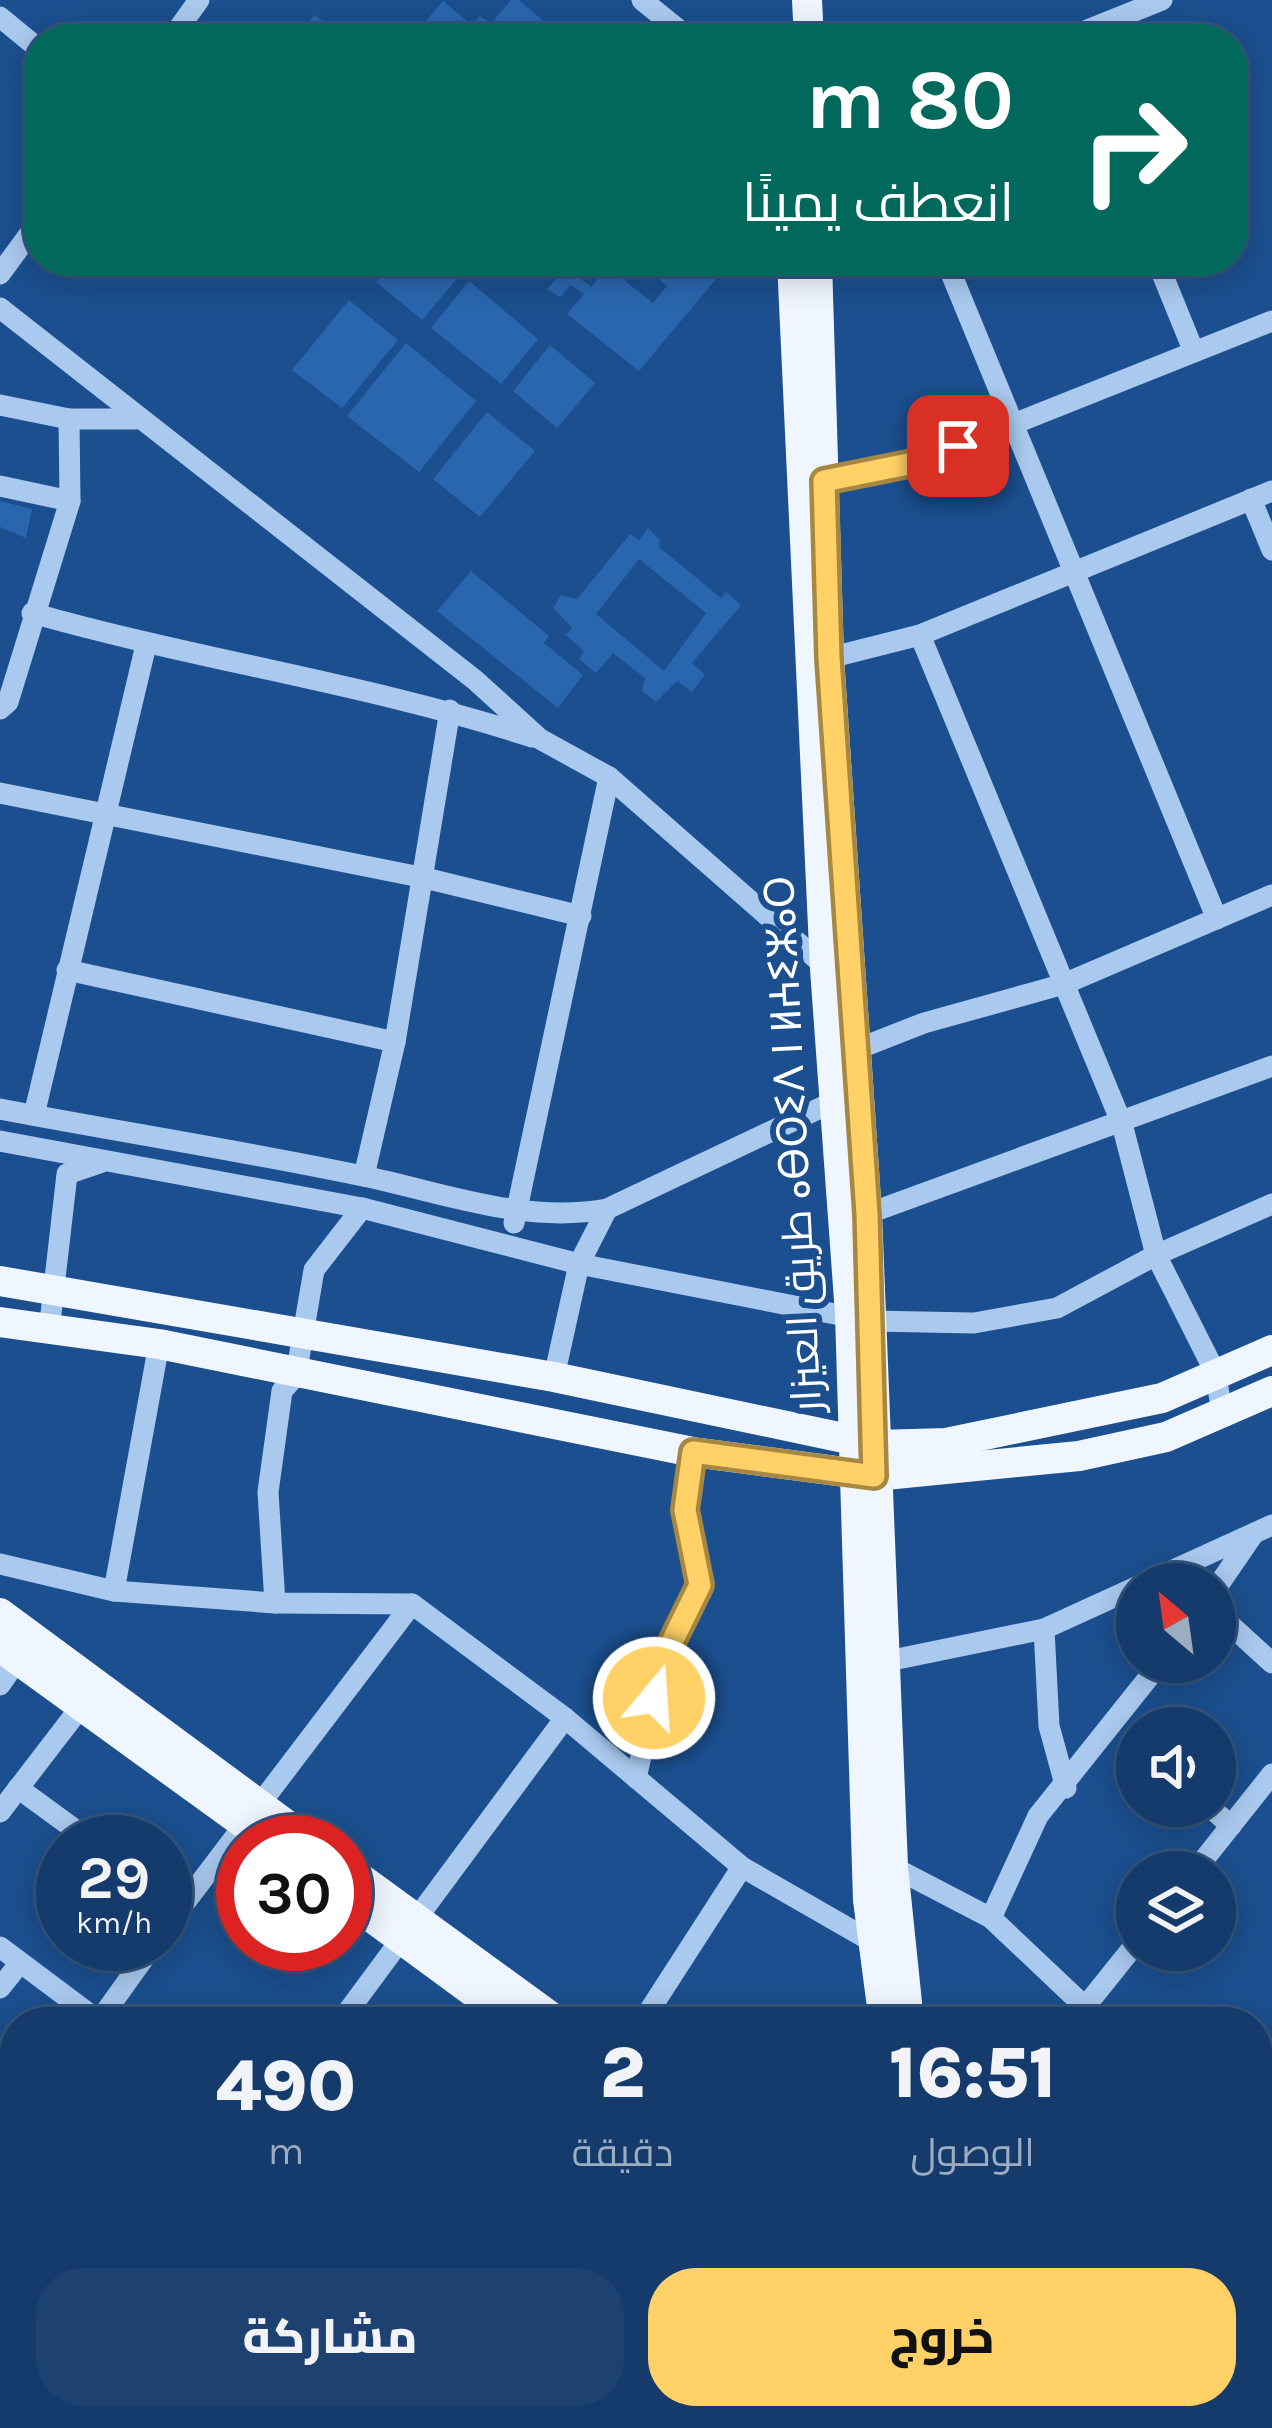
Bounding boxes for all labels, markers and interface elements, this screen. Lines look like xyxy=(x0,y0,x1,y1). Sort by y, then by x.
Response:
text: 80 m xyxy=(806,51,1014,149)
icon: right xyxy=(1056,72,1212,228)
text: انعطف يمينًا xyxy=(742,171,1014,235)
pin xyxy=(907,395,1009,497)
icon: arrive xyxy=(925,413,991,479)
street label: طريق العيزار ⴰⴱⵔⵉⴷ ⵏ ⵍⵄⵉⵣⴰⵔ xyxy=(754,874,832,1416)
north arrow xyxy=(1116,1563,1236,1683)
map controls xyxy=(1116,1563,1236,1971)
position arrow xyxy=(591,1635,717,1761)
button: sound xyxy=(1116,1707,1236,1827)
speed limit sign: 30 xyxy=(216,1815,372,1971)
text: 29 xyxy=(78,1843,150,1913)
button: layers xyxy=(1116,1851,1236,1971)
text: km/h xyxy=(76,1905,152,1941)
text: 2 xyxy=(600,2031,645,2115)
text: 16:51 xyxy=(889,2031,1056,2115)
text: 490 xyxy=(216,2044,356,2128)
text: m xyxy=(268,2128,304,2174)
text: دقيقة xyxy=(572,2130,673,2176)
text: الوصول xyxy=(911,2130,1035,2176)
button: مشاركة xyxy=(36,2268,624,2406)
button: خروج xyxy=(648,2268,1236,2406)

